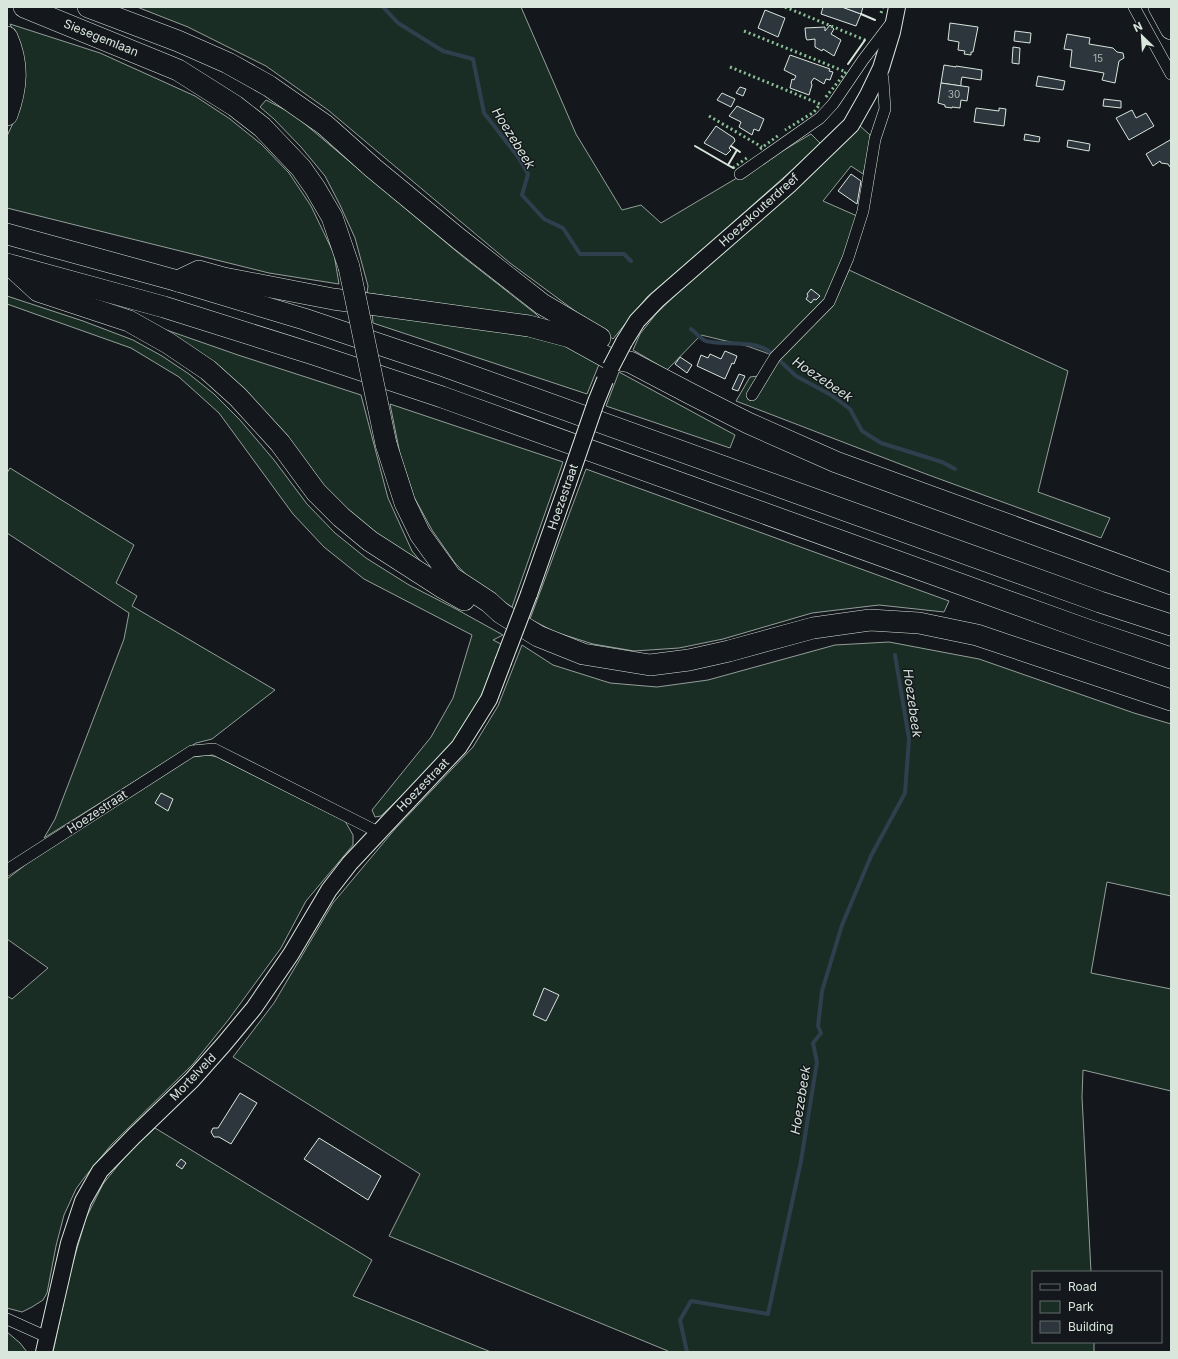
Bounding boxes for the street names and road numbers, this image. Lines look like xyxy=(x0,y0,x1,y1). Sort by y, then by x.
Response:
street label: Siesegemlaan xyxy=(62,16,141,59)
street label: Hoezekouterdreef xyxy=(716,169,802,249)
street label: Hoezestraat xyxy=(544,462,581,532)
street label: Hoezestraat xyxy=(393,755,452,815)
street label: Hoezestraat xyxy=(64,787,130,837)
street label: Mortelveld xyxy=(166,1050,219,1104)

